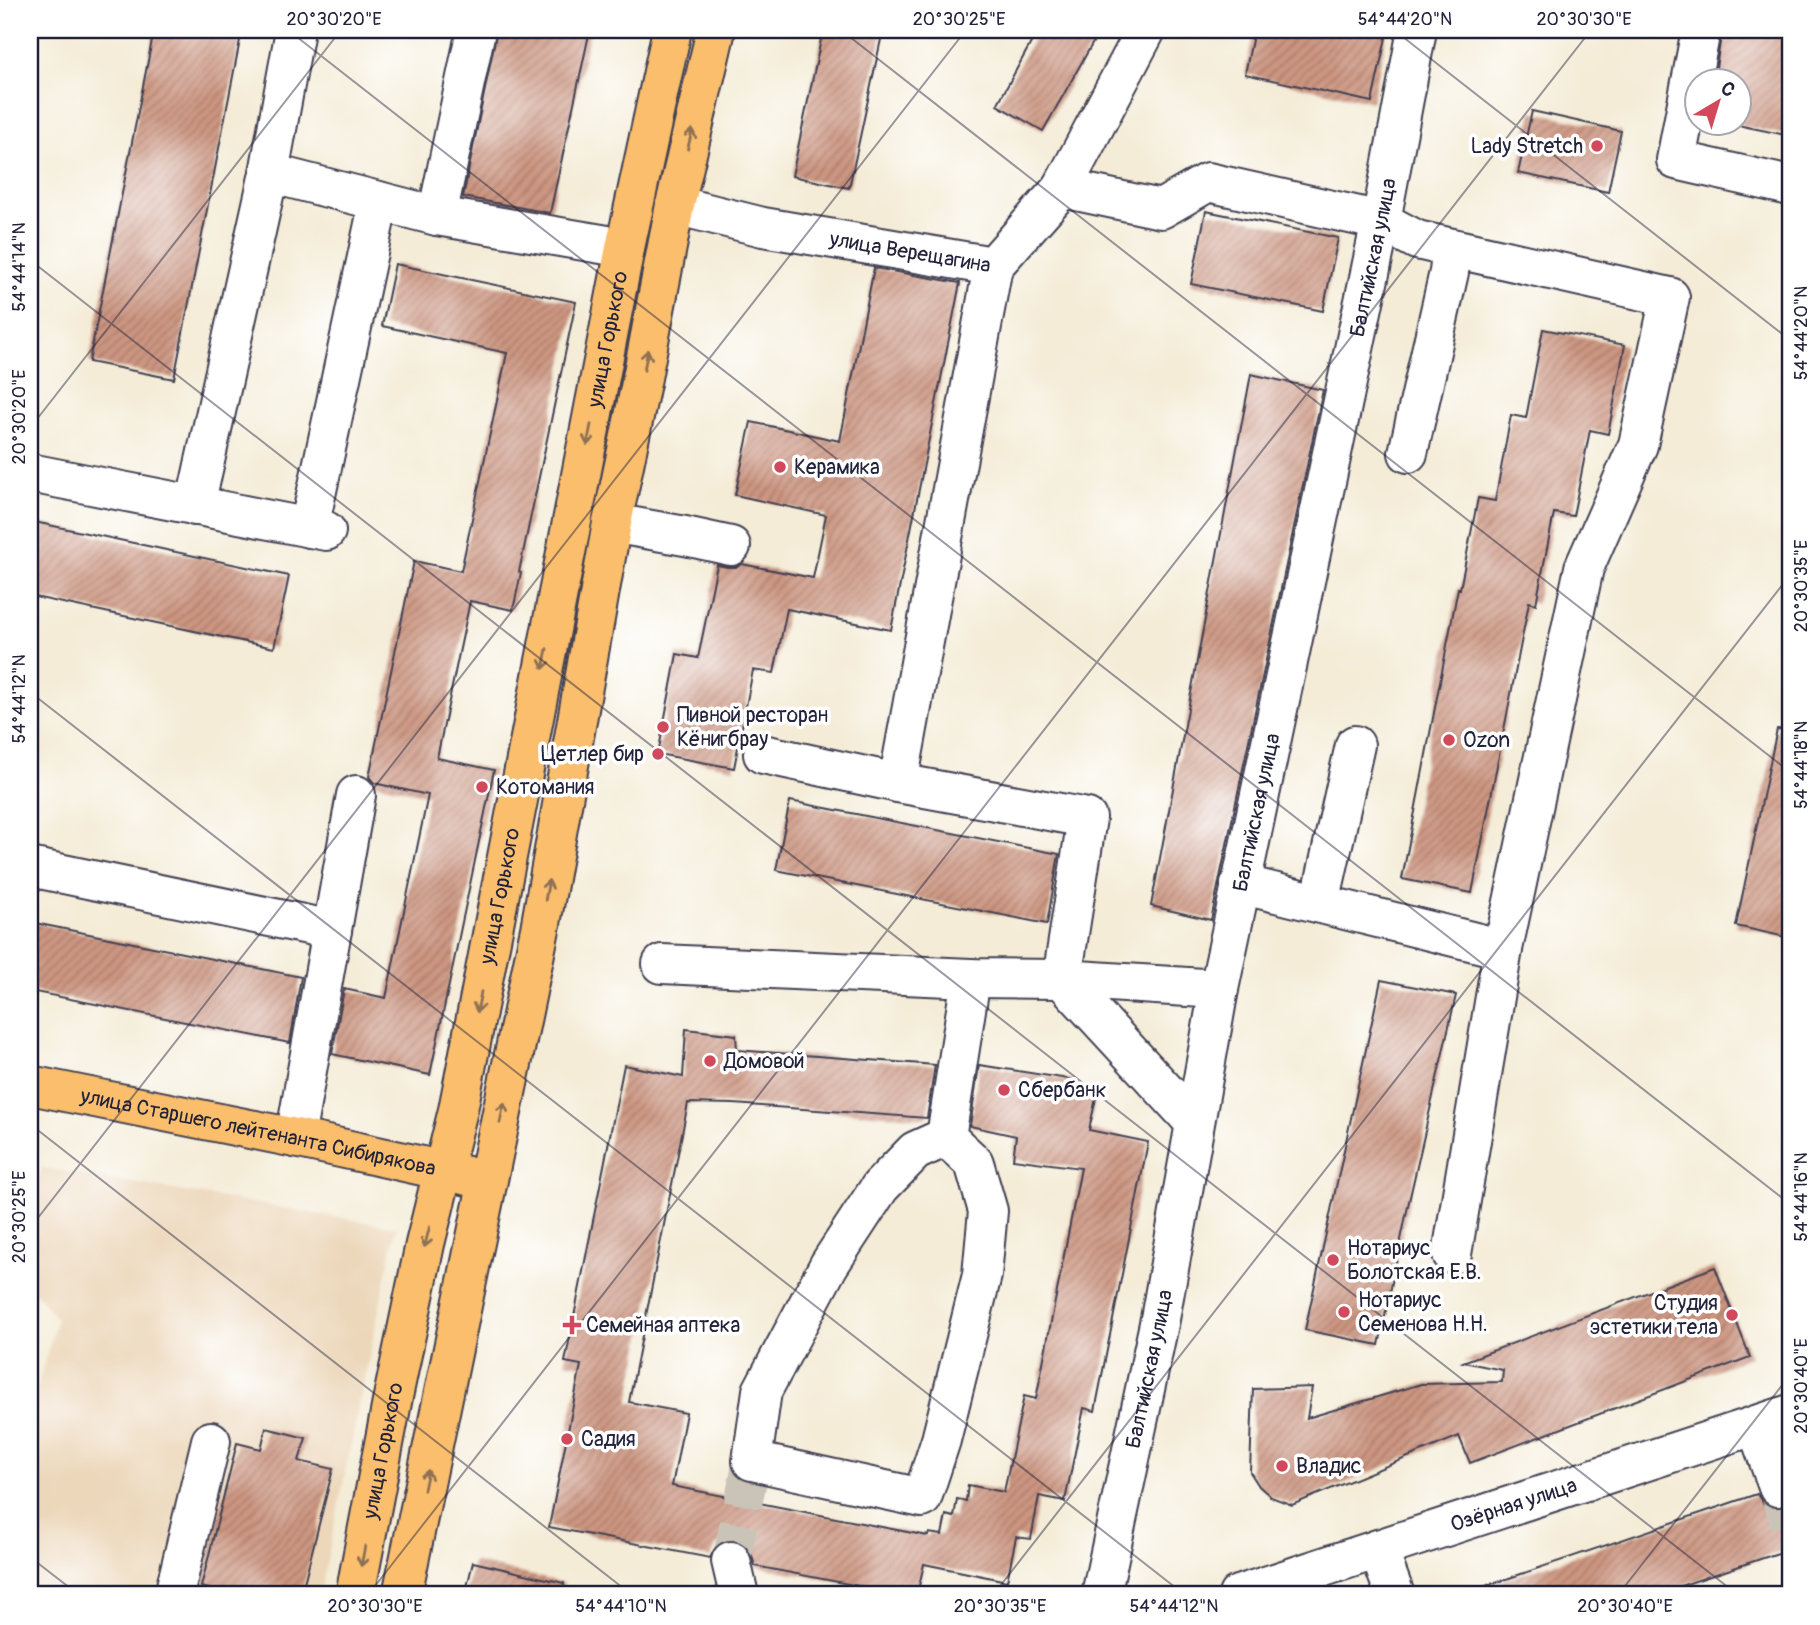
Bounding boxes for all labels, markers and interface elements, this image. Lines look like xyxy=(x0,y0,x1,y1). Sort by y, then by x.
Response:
text: 20°30'20"E xyxy=(286,8,382,31)
text: 20°30'25"E xyxy=(913,8,1005,31)
text: 54°44'20"N xyxy=(1358,8,1452,31)
text: 20°30'30"E xyxy=(1536,8,1632,31)
north arrow xyxy=(1684,66,1754,136)
text: С xyxy=(1716,76,1740,103)
one-way arrow xyxy=(684,128,698,151)
place label: Lady Stretch xyxy=(1471,133,1583,160)
marker: Lady Stretch xyxy=(1589,138,1605,154)
street label: Балтийская улица xyxy=(1343,176,1402,339)
text: 54°44'14"N xyxy=(8,222,31,312)
street label: улица Верещагина xyxy=(827,225,993,279)
street label: улица Горького xyxy=(581,269,634,411)
text: 54°44'20"N xyxy=(1790,286,1813,380)
one-way arrow xyxy=(639,349,653,372)
text: 20°30'20"E xyxy=(8,369,31,465)
one-way arrow xyxy=(581,423,595,446)
place label: Керамика xyxy=(794,454,880,481)
marker: Керамика xyxy=(772,459,788,475)
text: 20°30'35"E xyxy=(1790,540,1813,632)
one-way arrow xyxy=(538,647,552,670)
text: 54°44'12"N xyxy=(8,654,31,744)
place label: Пивной ресторан Кёнигбрау xyxy=(677,702,828,753)
marker: Пивной ресторан Кёнигбрау xyxy=(655,719,671,735)
text: 54°44'18"N xyxy=(1790,721,1813,809)
place label: Ozon xyxy=(1463,727,1510,754)
street label: Балтийская улица xyxy=(1226,731,1286,894)
marker: Ozon xyxy=(1441,732,1457,748)
place label: Цетлер бир xyxy=(541,741,644,768)
marker: Цетлер бир xyxy=(650,746,666,762)
place label: Котомания xyxy=(496,774,594,801)
marker: Котомания xyxy=(474,779,490,795)
street label: улица Горького xyxy=(473,825,526,967)
one-way arrow xyxy=(541,879,554,902)
one-way arrow xyxy=(471,990,485,1013)
place label: Домовой xyxy=(723,1048,805,1075)
marker: Домовой xyxy=(702,1053,718,1069)
place label: Сбербанк xyxy=(1018,1077,1107,1104)
street label: улица Старшего лейтенанта Сибирякова xyxy=(77,1082,438,1182)
marker: Сбербанк xyxy=(996,1082,1012,1098)
one-way arrow xyxy=(495,1102,509,1125)
text: 54°44'16"N xyxy=(1790,1152,1813,1242)
text: 20°30'25"E xyxy=(8,1171,31,1263)
one-way arrow xyxy=(420,1225,433,1248)
place label: Нотариус Болотская Е.В. xyxy=(1347,1235,1481,1286)
marker: Нотариус Болотская Е.В. xyxy=(1325,1252,1341,1268)
place label: Нотариус Семенова Н.Н. xyxy=(1358,1287,1488,1338)
street label: Балтийская улица xyxy=(1119,1288,1178,1451)
place label: Студия эстетики тела xyxy=(1589,1290,1718,1341)
marker: Нотариус Семенова Н.Н. xyxy=(1336,1304,1352,1320)
marker: Студия эстетики тела xyxy=(1724,1307,1740,1323)
place label: Семейная аптека xyxy=(586,1312,740,1339)
marker: Семейная аптека xyxy=(564,1317,580,1333)
text: 20°30'40"E xyxy=(1790,1338,1813,1434)
street label: улица Горького xyxy=(356,1380,409,1522)
place label: Садия xyxy=(581,1426,636,1453)
marker: Садия xyxy=(559,1431,575,1447)
place label: Владис xyxy=(1296,1453,1361,1480)
marker: Владис xyxy=(1274,1458,1290,1474)
one-way arrow xyxy=(419,1469,433,1492)
street label: Озёрная улица xyxy=(1447,1471,1580,1538)
one-way arrow xyxy=(355,1544,369,1567)
text: 20°30'30"E xyxy=(327,1595,423,1618)
text: 54°44'10"N xyxy=(575,1595,667,1618)
text: 20°30'35"E xyxy=(954,1595,1046,1618)
text: 54°44'12"N xyxy=(1129,1595,1219,1618)
text: 20°30'40"E xyxy=(1577,1595,1673,1618)

